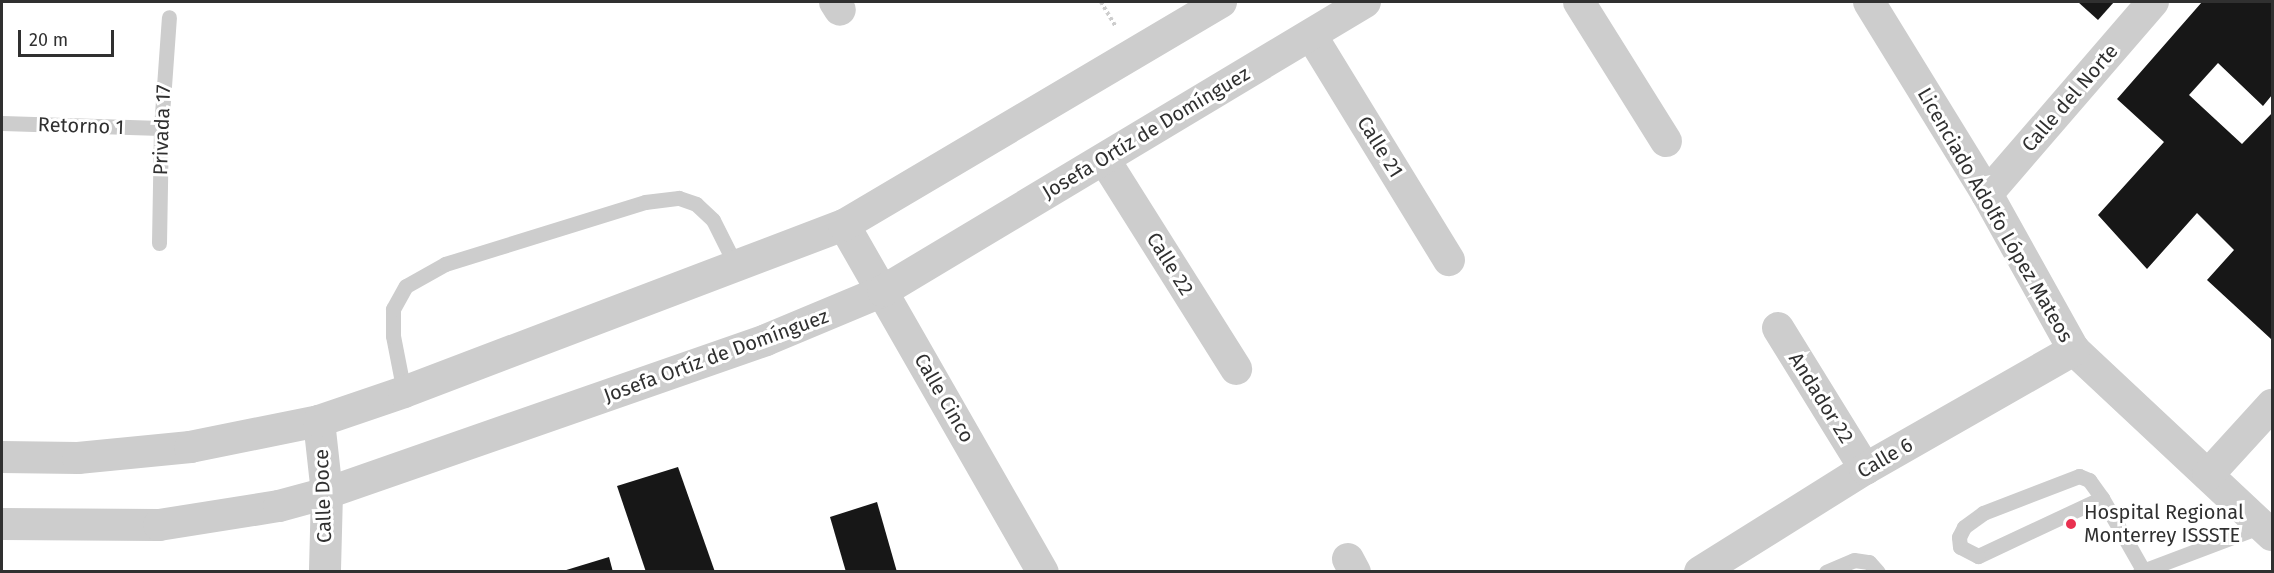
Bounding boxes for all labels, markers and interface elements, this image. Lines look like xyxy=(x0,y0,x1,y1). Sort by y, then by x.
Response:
scale bar xyxy=(21,18,117,56)
text: 20 m xyxy=(29,29,68,51)
street label: Calle del Norte xyxy=(2017,39,2123,157)
street label: Josefa Ortíz de Domínguez xyxy=(1038,62,1254,204)
street label: Licenciado Adolfo López Mateos xyxy=(1912,83,2078,347)
street label: Privada 17 xyxy=(148,84,176,176)
street label: Calle 21 xyxy=(1352,112,1408,182)
street label: Retorno 1 xyxy=(37,113,125,139)
street label: Calle 22 xyxy=(1141,228,1199,300)
street label: Josefa Ortíz de Domínguez xyxy=(600,304,832,408)
street label: Andador 22 xyxy=(1784,348,1858,448)
street label: Calle Cinco xyxy=(909,349,979,447)
street label: Calle 6 xyxy=(1853,433,1917,483)
street label: Calle Doce xyxy=(309,449,337,543)
place label: Hospital Regional Monterrey ISSSTE xyxy=(2084,500,2244,547)
marker: Hospital Regional Monterrey ISSSTE xyxy=(2062,515,2080,533)

